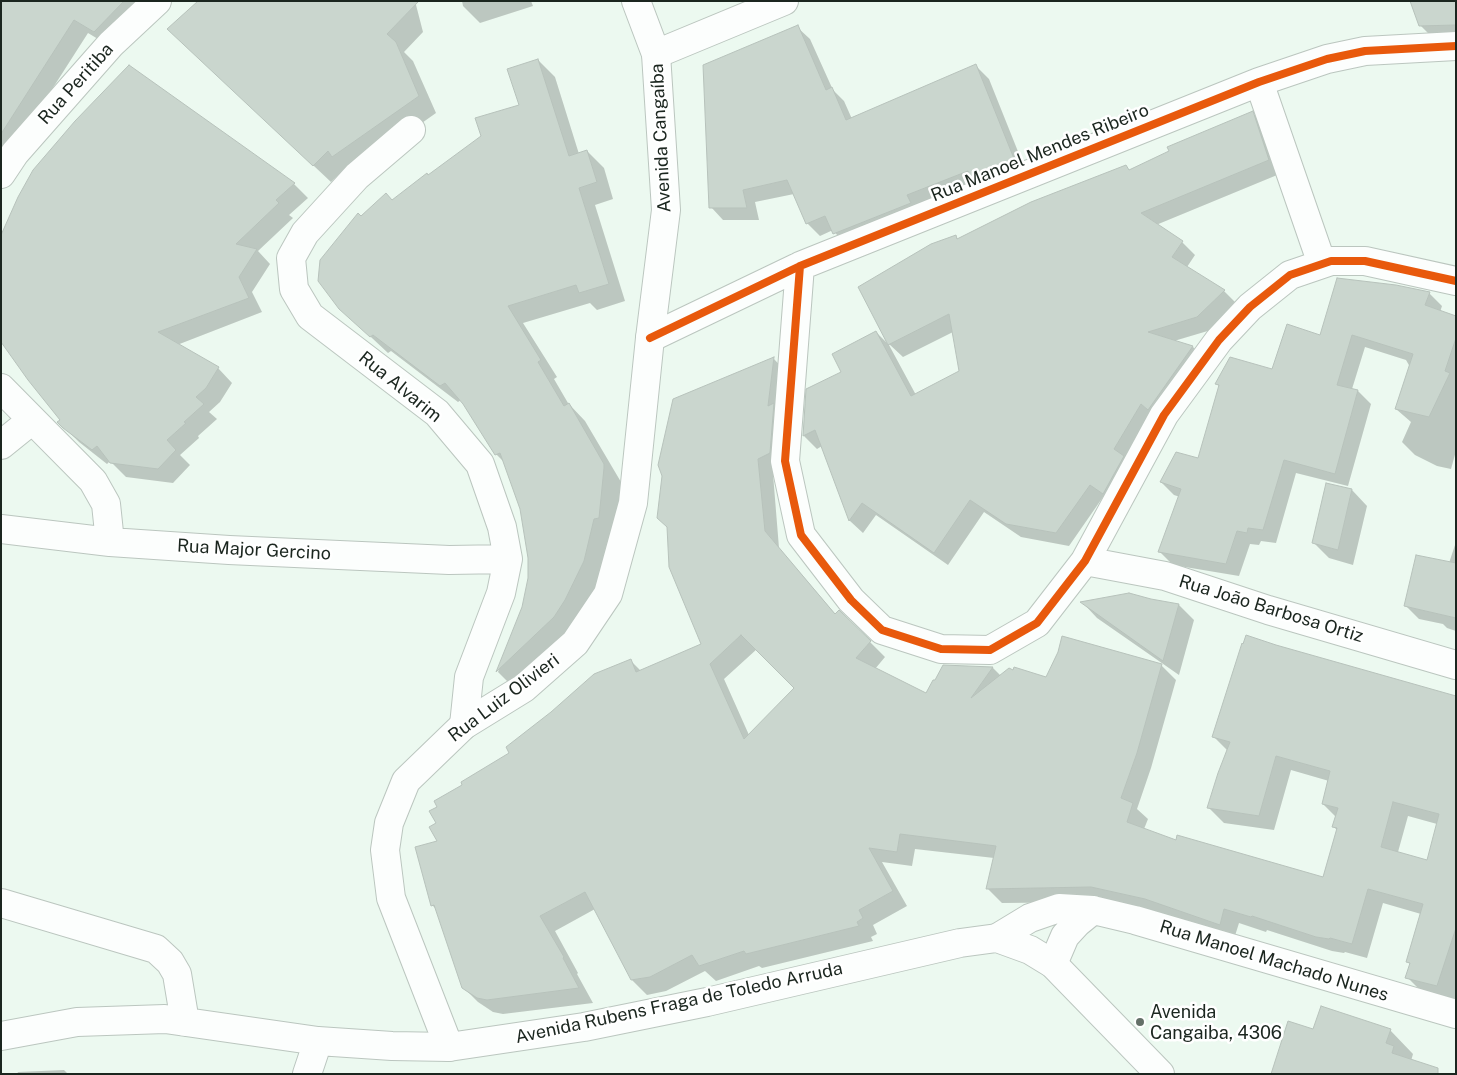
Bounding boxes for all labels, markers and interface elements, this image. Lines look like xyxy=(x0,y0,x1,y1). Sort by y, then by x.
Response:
street label: Rua Peritiba xyxy=(34,39,118,129)
street label: Avenida Cangaíba xyxy=(646,63,676,213)
street label: Rua Manoel Mendes Ribeiro xyxy=(928,99,1152,207)
street label: Rua Alvarim xyxy=(354,347,446,427)
street label: Rua Major Gercino xyxy=(177,535,331,565)
street label: Rua João Barbosa Ortiz xyxy=(1176,571,1366,647)
street label: Rua Luiz Olivieri xyxy=(444,649,564,747)
street label: Rua Manoel Machado Nunes xyxy=(1157,916,1391,1006)
street label: Avenida Rubens Fraga de Toledo Arruda xyxy=(513,958,845,1048)
place label: Avenida Cangaiba, 4306 xyxy=(1150,1001,1282,1044)
marker: Avenida Cangaiba, 4306 xyxy=(1134,1016,1146,1028)

